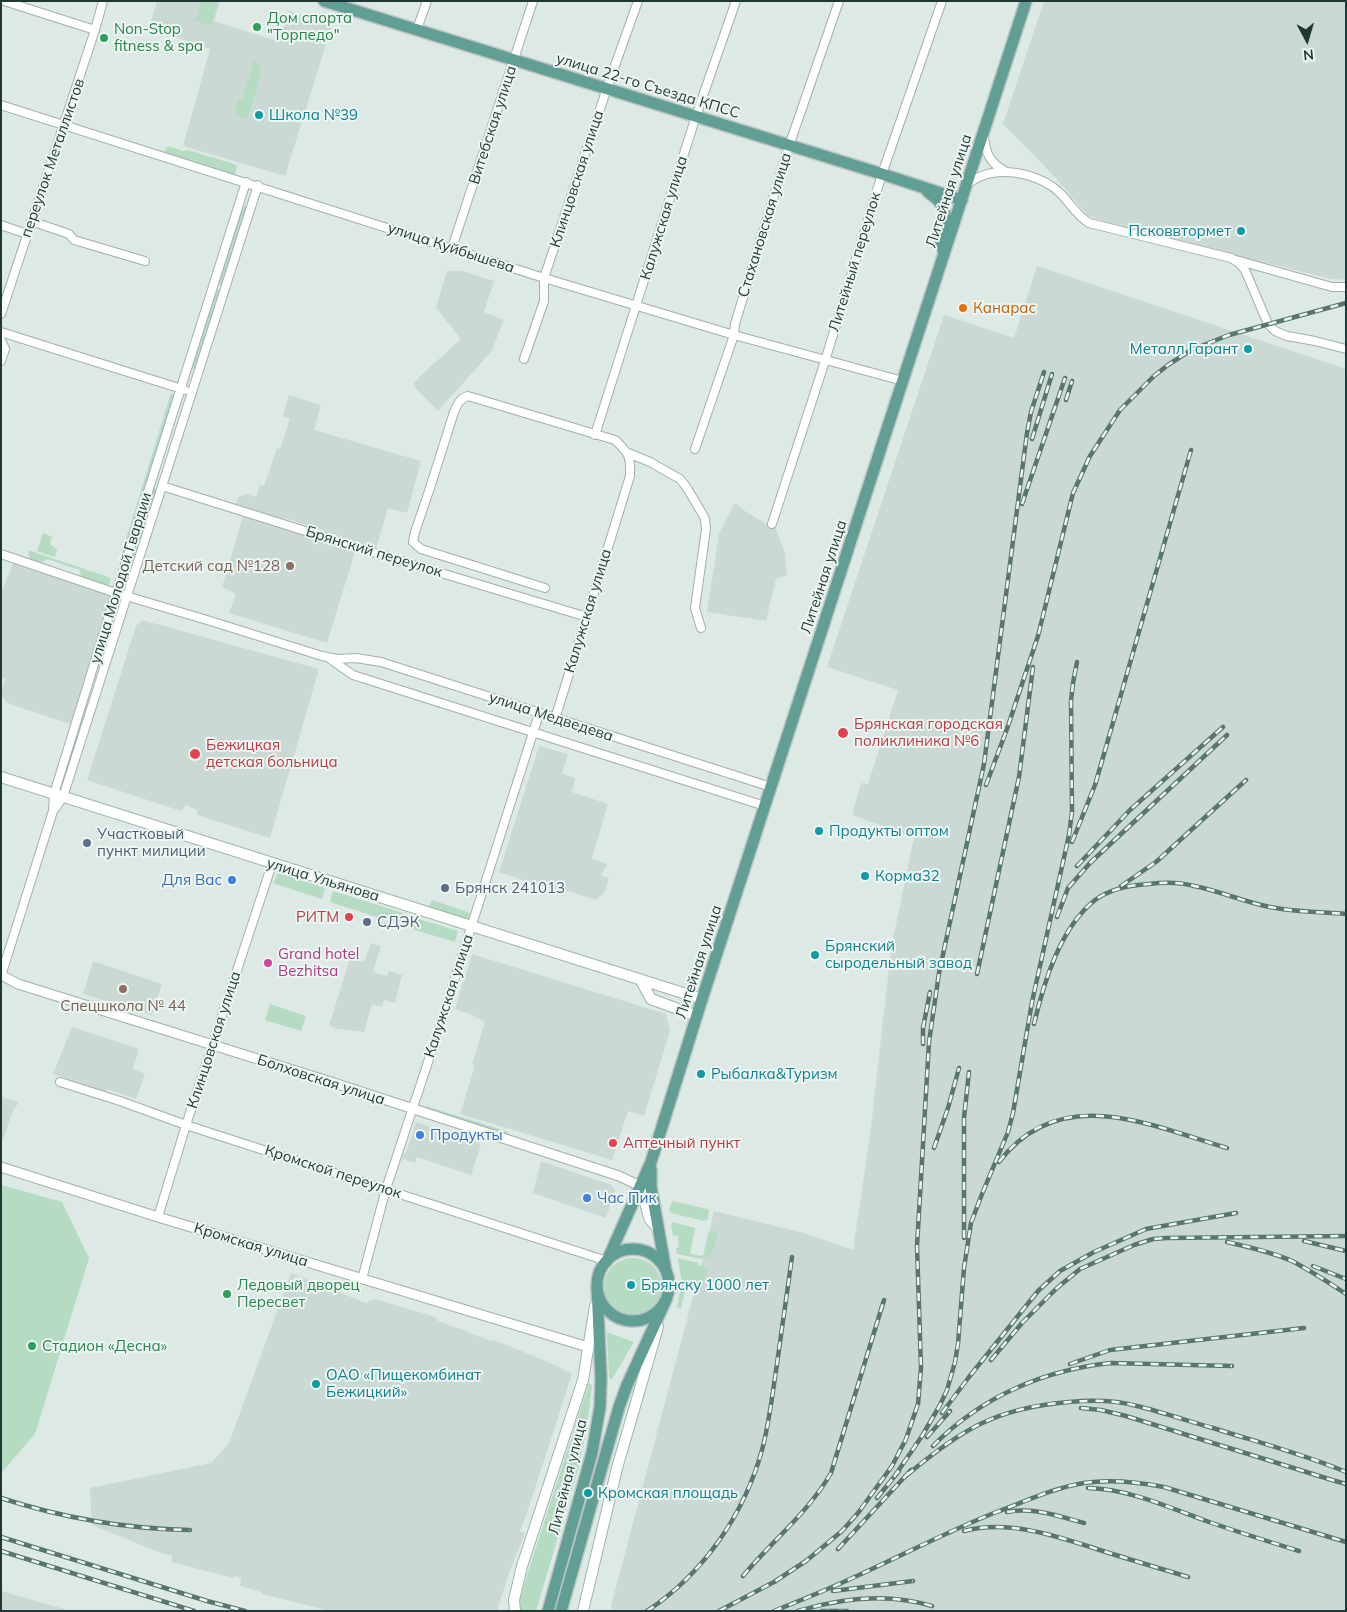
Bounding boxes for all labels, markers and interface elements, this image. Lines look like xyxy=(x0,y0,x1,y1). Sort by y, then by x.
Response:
place label: Дом спорта "Торпедо" xyxy=(267,9,352,44)
north arrow xyxy=(1282,15,1332,65)
place label: Non-Stop fitness & spa xyxy=(114,20,203,55)
marker: Дом спорта "Торпедо" xyxy=(251,21,263,33)
marker: Non-Stop fitness & spa xyxy=(98,32,110,44)
text: N xyxy=(1302,45,1315,64)
street label: улица 22-го Съезда КПСС xyxy=(554,49,742,123)
street label: Витебская улица xyxy=(465,63,521,187)
street label: переулок Металлистов xyxy=(17,76,89,240)
place label: Школа №39 xyxy=(269,106,358,124)
street label: Клинцовская улица xyxy=(546,108,608,250)
marker: Школа №39 xyxy=(253,109,265,121)
street label: Литейная улица xyxy=(922,132,976,250)
street label: Стахановская улица xyxy=(734,151,796,299)
street label: Калужская улица xyxy=(637,154,691,282)
street label: Литейный переулок xyxy=(825,190,885,334)
street label: улица Куйбышева xyxy=(385,219,517,277)
place label: Псковвтормет xyxy=(1128,222,1231,240)
marker: Псковвтормет xyxy=(1235,225,1247,237)
place label: Канарас xyxy=(973,299,1036,317)
marker: Канарас xyxy=(957,302,969,314)
place label: Металл Гарант xyxy=(1130,340,1238,358)
marker: Металл Гарант xyxy=(1242,343,1254,355)
street label: улица Молодой Гвардии xyxy=(86,490,156,666)
street label: Литейная улица xyxy=(797,518,851,636)
street label: Брянский переулок xyxy=(304,523,444,581)
street label: Калужская улица xyxy=(561,547,615,675)
place label: Детский сад №128 xyxy=(142,557,280,575)
marker: Детский сад №128 xyxy=(284,560,296,572)
street label: улица Медведева xyxy=(487,688,615,746)
place label: Брянская городская поликлиника №6 xyxy=(854,715,1003,750)
marker: Брянская городская поликлиника №6 xyxy=(836,726,850,740)
place label: Бежицкая детская больница xyxy=(206,736,338,771)
marker: Бежицкая детская больница xyxy=(188,747,202,761)
place label: Продукты оптом xyxy=(829,822,949,840)
place label: Участковый пункт милиции xyxy=(97,825,206,860)
marker: Продукты оптом xyxy=(813,825,825,837)
marker: Участковый пункт милиции xyxy=(81,837,93,849)
street label: улица Ульянова xyxy=(264,854,382,906)
place label: Корма32 xyxy=(875,867,940,885)
marker: Корма32 xyxy=(859,870,871,882)
place label: Для Вас xyxy=(162,871,222,889)
marker: Для Вас xyxy=(226,874,238,886)
place label: Брянск 241013 xyxy=(455,879,565,897)
marker: Брянск 241013 xyxy=(439,882,451,894)
street label: Литейная улица xyxy=(672,903,726,1021)
place label: РИТМ xyxy=(296,908,339,926)
marker: РИТМ xyxy=(343,911,355,923)
place label: СДЭК xyxy=(377,913,419,931)
marker: СДЭК xyxy=(361,916,373,928)
street label: Калужская улица xyxy=(421,932,477,1060)
place label: Брянский сыродельный завод xyxy=(825,937,972,972)
place label: Grand hotel Bezhitsa xyxy=(278,945,359,980)
marker: Брянский сыродельный завод xyxy=(809,949,821,961)
marker: Grand hotel Bezhitsa xyxy=(262,957,274,969)
street label: Клинцовская улица xyxy=(183,969,245,1111)
marker: Спецшкола № 44 xyxy=(117,983,129,995)
place label: Спецшкола № 44 xyxy=(60,997,186,1015)
street label: Болховская улица xyxy=(255,1051,387,1109)
place label: Рыбалка&Туризм xyxy=(711,1065,838,1083)
marker: Рыбалка&Туризм xyxy=(695,1068,707,1080)
place label: Продукты xyxy=(430,1126,503,1144)
marker: Продукты xyxy=(414,1129,426,1141)
place label: Аптечный пункт xyxy=(623,1134,740,1152)
marker: Аптечный пункт xyxy=(607,1137,619,1149)
street label: Кромской переулок xyxy=(262,1141,404,1203)
place label: Час Пик xyxy=(597,1189,656,1207)
marker: Час Пик xyxy=(581,1192,593,1204)
street label: Кромская улица xyxy=(192,1219,310,1271)
place label: Ледовый дворец Пересвет xyxy=(237,1276,360,1311)
place label: Брянску 1000 лет xyxy=(641,1276,769,1294)
marker: Брянску 1000 лет xyxy=(625,1279,637,1291)
marker: Ледовый дворец Пересвет xyxy=(221,1288,233,1300)
place label: Стадион «Десна» xyxy=(42,1337,167,1355)
marker: Стадион «Десна» xyxy=(26,1340,38,1352)
place label: ОАО «Пищекомбинат Бежицкий» xyxy=(326,1366,481,1401)
marker: ОАО «Пищекомбинат Бежицкий» xyxy=(310,1378,322,1390)
street label: Литейная улица xyxy=(545,1417,591,1537)
place label: Кромская площадь xyxy=(598,1484,738,1502)
marker: Кромская площадь xyxy=(582,1487,594,1499)

